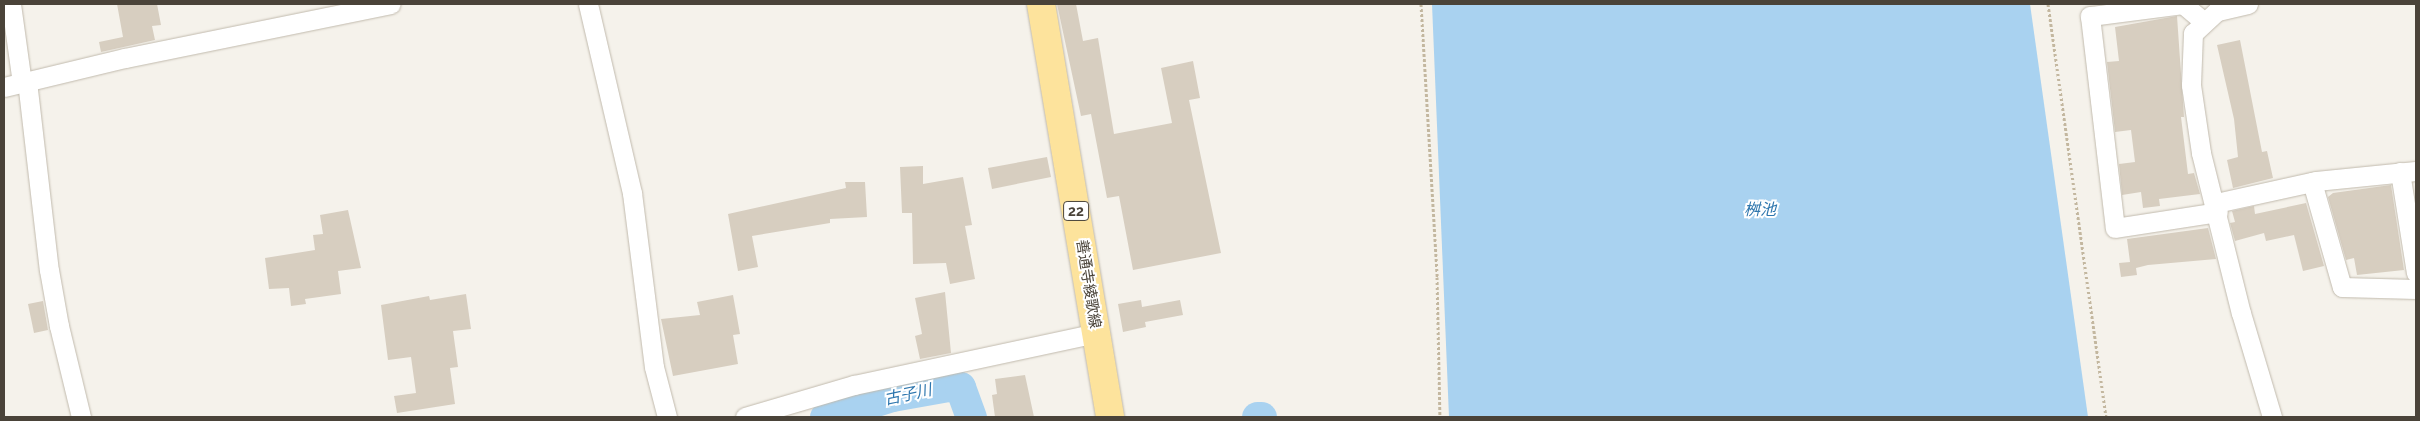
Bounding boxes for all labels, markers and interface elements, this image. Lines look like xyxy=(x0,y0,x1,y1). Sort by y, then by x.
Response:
road number: 22 xyxy=(1062,200,1090,222)
water label: 桝池 xyxy=(1744,200,1776,220)
street label: 善通寺綾歌線 xyxy=(1072,238,1104,330)
water label: 古子川 xyxy=(883,381,933,409)

